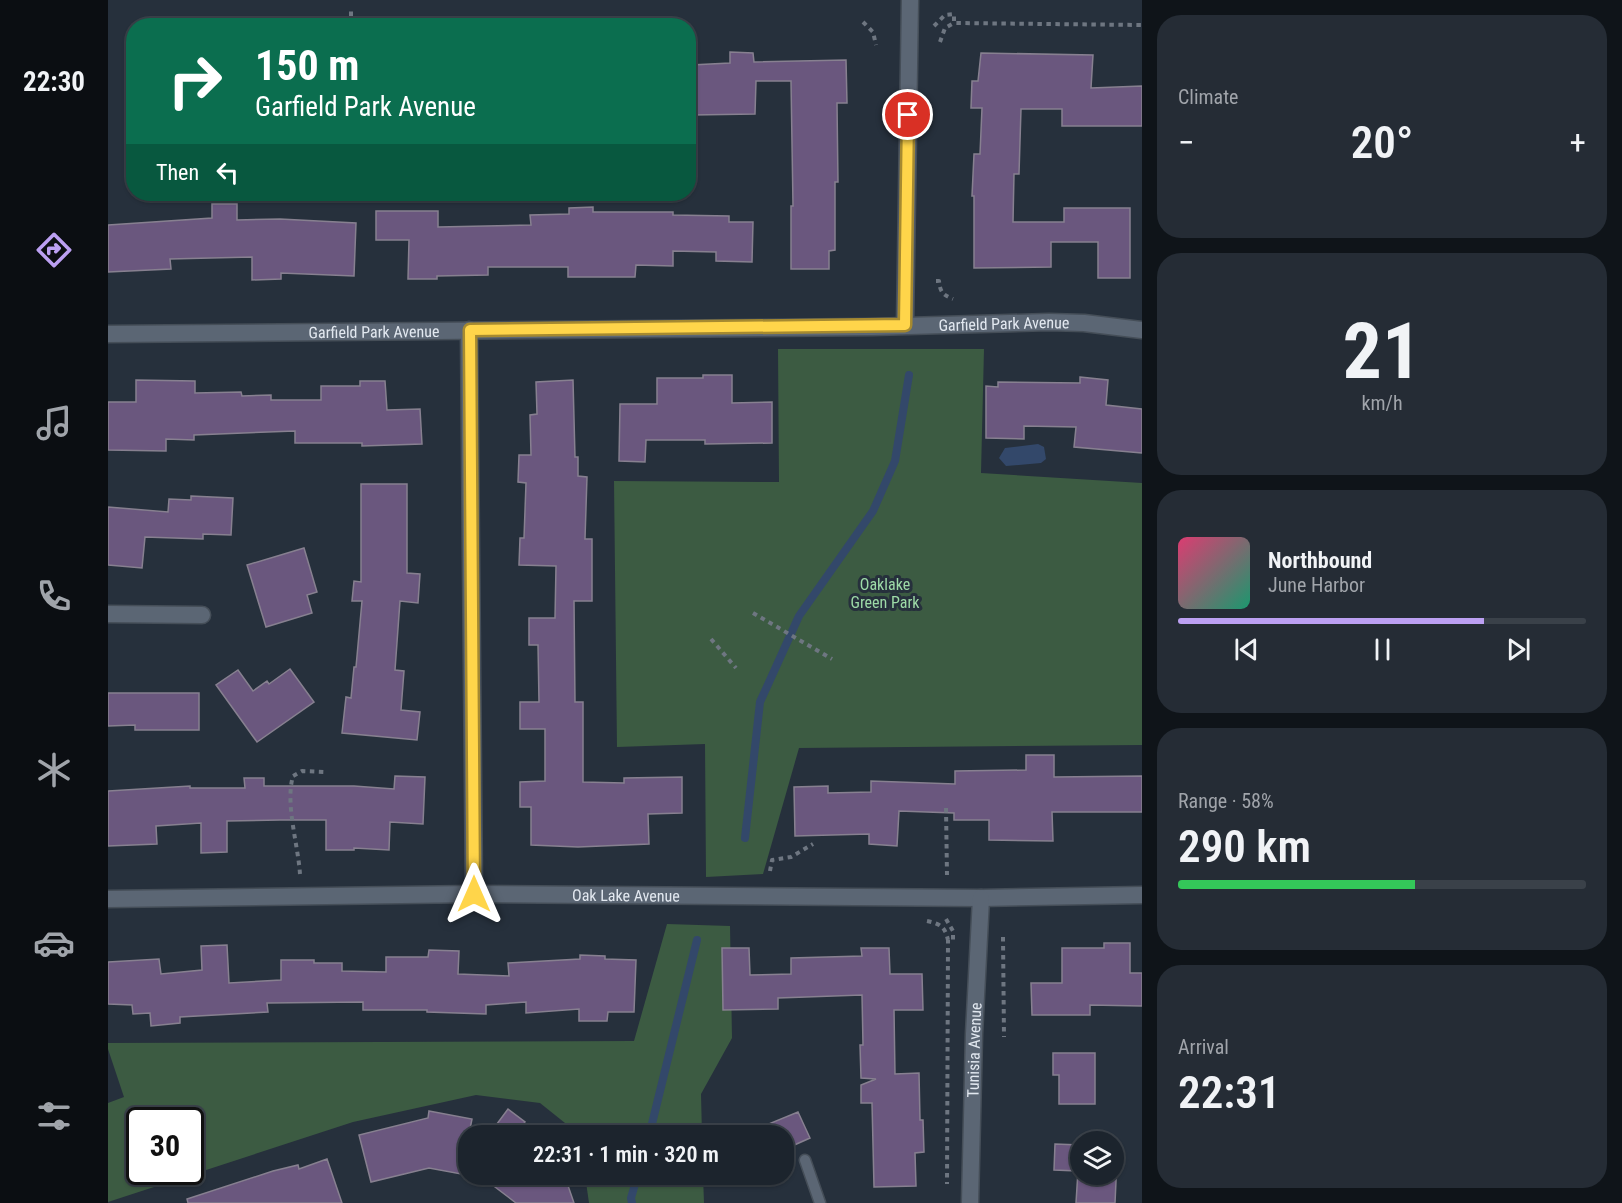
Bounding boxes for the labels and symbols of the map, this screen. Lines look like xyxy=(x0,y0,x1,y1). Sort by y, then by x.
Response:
pin xyxy=(882,89,933,140)
street label: Garfield Park Avenue xyxy=(938,312,1070,335)
street label: Garfield Park Avenue xyxy=(308,321,440,342)
park label: Oaklake Green Park xyxy=(850,575,920,612)
position arrow xyxy=(442,862,506,926)
street label: Oak Lake Avenue xyxy=(572,885,680,905)
street label: Tunisia Avenue xyxy=(963,1002,985,1098)
speed limit sign: 30 xyxy=(126,1107,204,1185)

